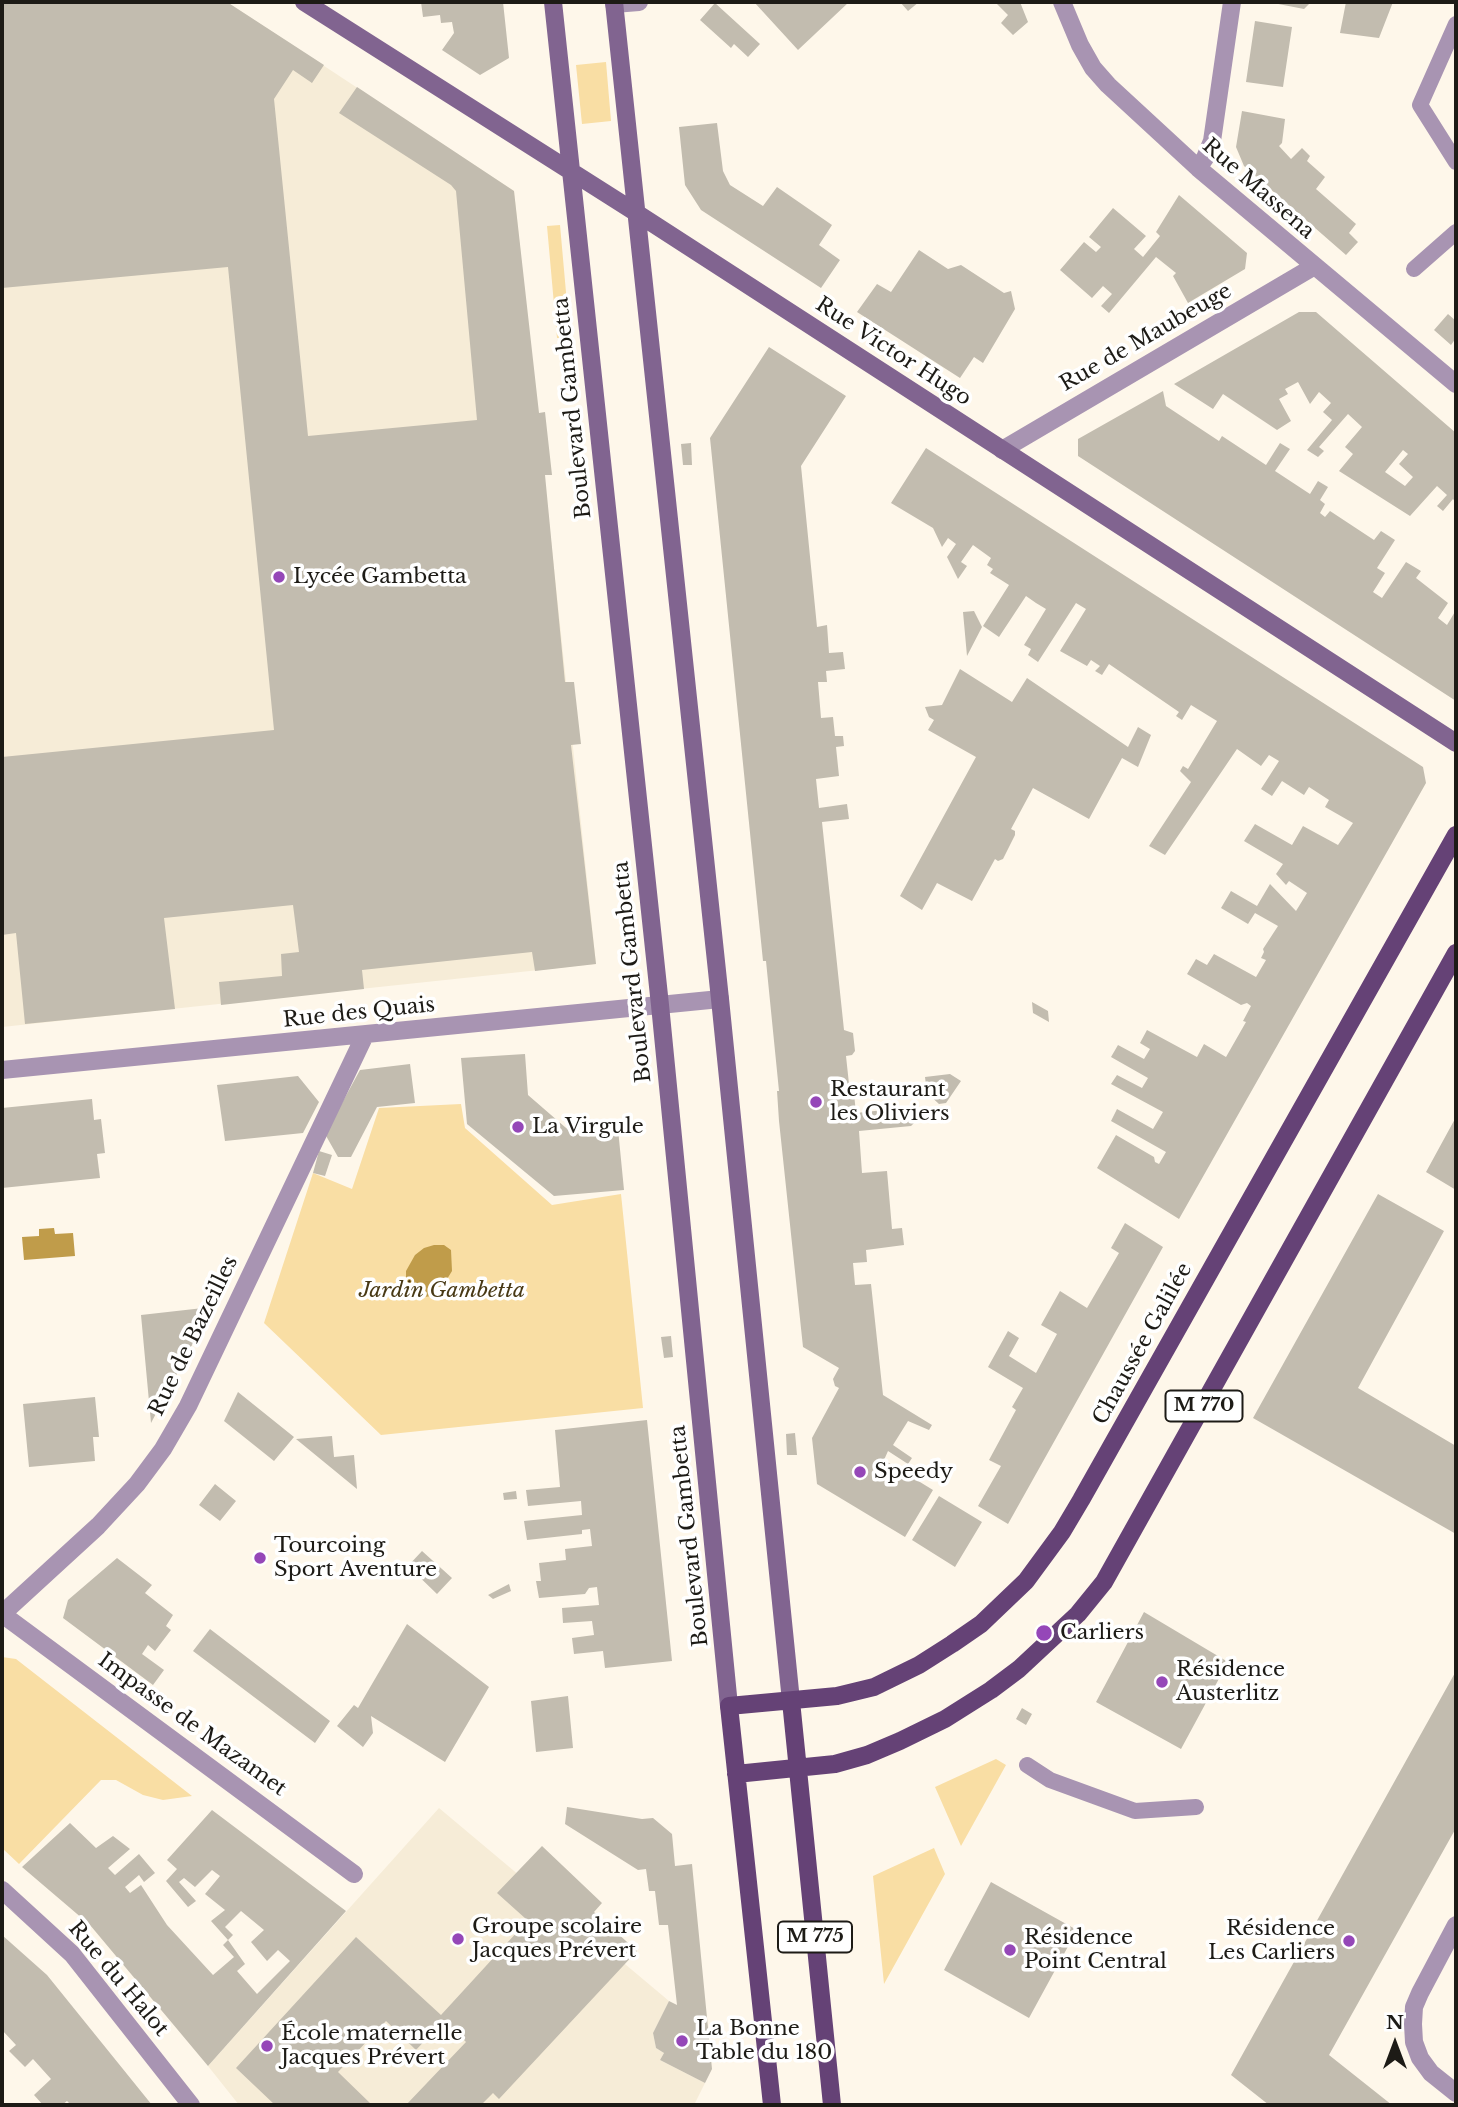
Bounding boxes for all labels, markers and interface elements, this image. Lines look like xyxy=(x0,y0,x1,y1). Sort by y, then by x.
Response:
street label: Rue Massena xyxy=(1197,133,1319,245)
street label: Rue de Maubeuge xyxy=(1056,279,1236,397)
street label: Rue Victor Hugo xyxy=(811,292,975,412)
street label: Boulevard Gambetta xyxy=(549,296,597,520)
place label: Lycée Gambetta xyxy=(293,564,467,590)
marker: Lycée Gambetta xyxy=(271,569,287,585)
street label: Boulevard Gambetta xyxy=(609,860,657,1084)
street label: Rue des Quais xyxy=(282,992,436,1034)
place label: Restaurant les Oliviers xyxy=(830,1077,949,1127)
marker: Restaurant les Oliviers xyxy=(808,1094,824,1110)
place label: La Virgule xyxy=(532,1114,644,1140)
marker: La Virgule xyxy=(510,1119,526,1135)
street label: Rue de Bazeilles xyxy=(144,1252,244,1420)
street label: Chaussée Galilée xyxy=(1088,1259,1198,1429)
park label: Jardin Gambetta xyxy=(359,1278,525,1304)
road number: M 770 xyxy=(1166,1390,1242,1422)
street label: Boulevard Gambetta xyxy=(666,1424,714,1648)
place label: Speedy xyxy=(874,1459,953,1485)
marker: Speedy xyxy=(852,1464,868,1480)
place label: Tourcoing Sport Aventure xyxy=(274,1533,437,1583)
marker: Tourcoing Sport Aventure xyxy=(252,1550,268,1566)
place label: Carliers xyxy=(1060,1620,1144,1646)
marker: Carliers xyxy=(1034,1623,1054,1643)
street label: Impasse de Mazamet xyxy=(93,1648,291,1802)
place label: Résidence Austerlitz xyxy=(1176,1657,1285,1707)
marker: Résidence Austerlitz xyxy=(1154,1674,1170,1690)
place label: Groupe scolaire Jacques Prévert xyxy=(472,1914,642,1964)
street label: Rue du Halot xyxy=(63,1916,173,2042)
place label: Résidence Les Carliers xyxy=(1208,1916,1335,1966)
road number: M 775 xyxy=(778,1922,852,1952)
place label: Résidence Point Central xyxy=(1024,1925,1167,1975)
marker: Groupe scolaire Jacques Prévert xyxy=(450,1931,466,1947)
marker: Résidence Les Carliers xyxy=(1341,1933,1357,1949)
marker: Résidence Point Central xyxy=(1002,1942,1018,1958)
north arrow xyxy=(1360,2009,1430,2079)
text: N xyxy=(1386,2011,1404,2034)
place label: La Bonne Table du 180 xyxy=(696,2016,832,2066)
place label: École maternelle Jacques Prévert xyxy=(281,2021,462,2071)
marker: La Bonne Table du 180 xyxy=(674,2033,690,2049)
marker: École maternelle Jacques Prévert xyxy=(259,2038,275,2054)

